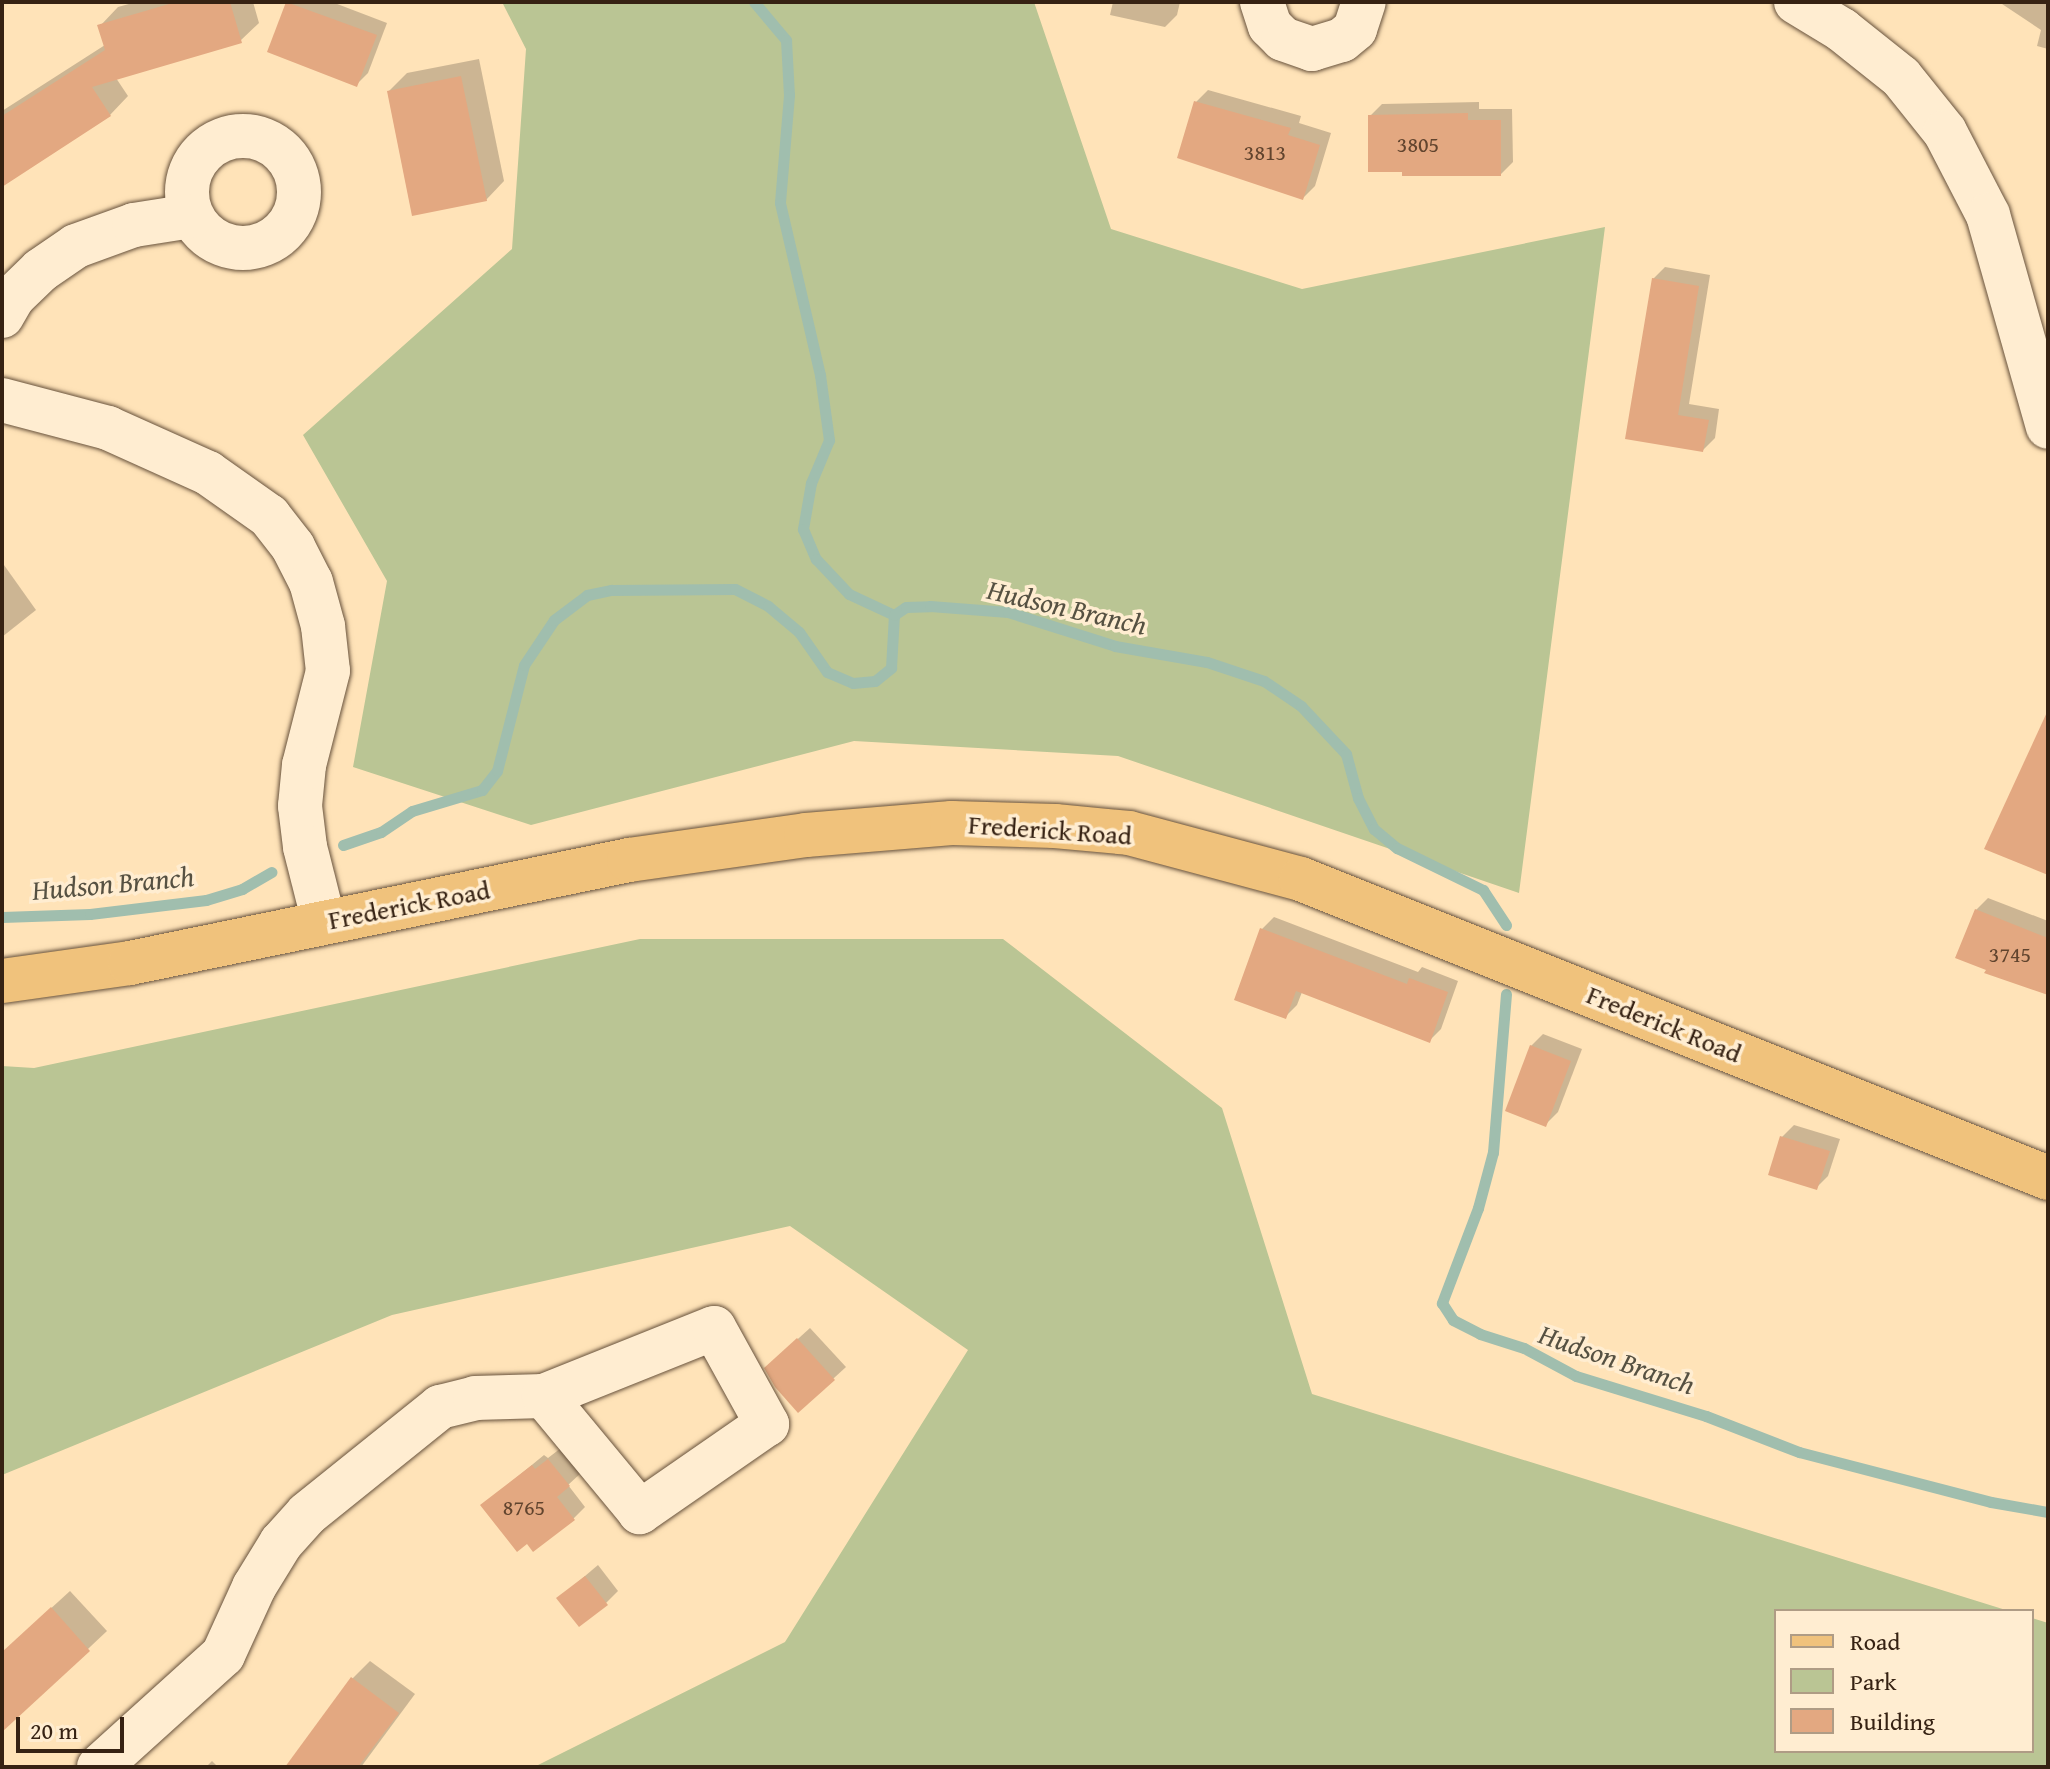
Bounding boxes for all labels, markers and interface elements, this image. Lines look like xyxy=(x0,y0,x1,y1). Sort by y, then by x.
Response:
house number: 3805 xyxy=(1397,132,1439,158)
house number: 3813 xyxy=(1244,140,1286,166)
water label: Hudson Branch xyxy=(984,572,1150,642)
street label: Frederick Road xyxy=(967,809,1133,851)
water label: Hudson Branch xyxy=(30,859,196,907)
street label: Frederick Road xyxy=(326,874,492,936)
house number: 3745 xyxy=(1989,942,2031,968)
street label: Frederick Road xyxy=(1582,979,1746,1069)
water label: Hudson Branch xyxy=(1535,1317,1699,1401)
house number: 8765 xyxy=(503,1495,545,1521)
legend xyxy=(1774,1609,2034,1753)
text: Road xyxy=(1850,1624,1900,1659)
text: Park xyxy=(1850,1664,1896,1699)
scale bar xyxy=(20,1701,128,1751)
text: Building xyxy=(1850,1704,1935,1739)
text: 20 m xyxy=(30,1713,78,1748)

